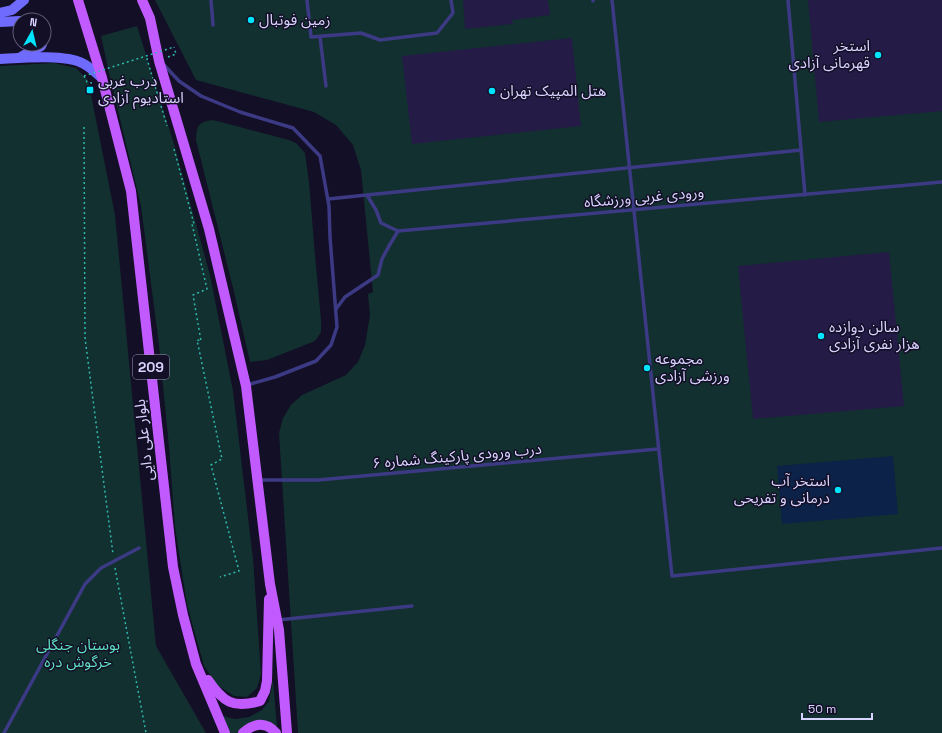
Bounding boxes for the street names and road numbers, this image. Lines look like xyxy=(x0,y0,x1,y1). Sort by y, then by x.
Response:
street label: ورودی غربی ورزشگاه xyxy=(583,182,705,211)
road number: 209 xyxy=(133,355,169,379)
street label: بلوار علی دایی xyxy=(130,398,157,482)
street label: درب ورودی پارکینگ شماره ۶ xyxy=(371,439,543,473)

